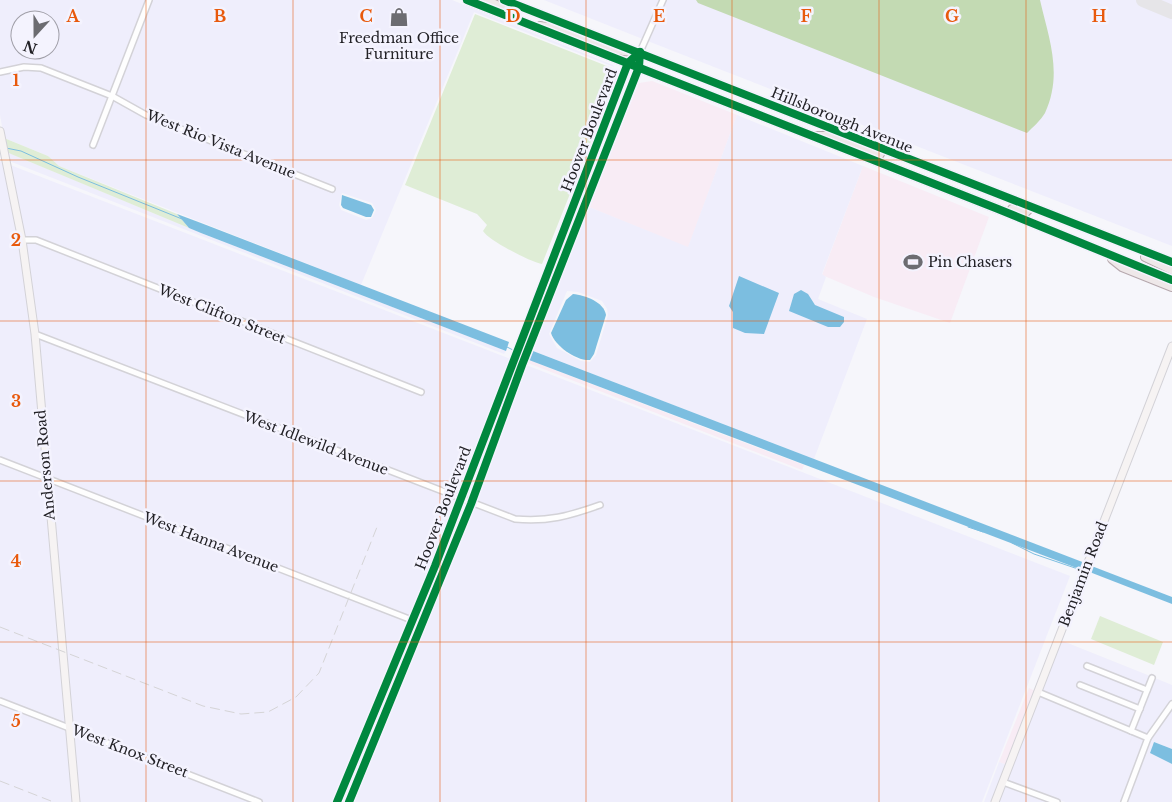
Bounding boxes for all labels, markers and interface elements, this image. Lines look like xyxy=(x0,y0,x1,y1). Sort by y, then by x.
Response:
text: A xyxy=(66,6,81,26)
text: B xyxy=(214,6,227,26)
text: C xyxy=(359,6,373,26)
shop icon: Freedman Office Furniture xyxy=(388,6,410,28)
text: D xyxy=(506,6,520,26)
text: E xyxy=(653,6,665,26)
text: F xyxy=(800,6,812,26)
text: G xyxy=(945,6,959,26)
text: H xyxy=(1091,6,1107,26)
north arrow xyxy=(10,10,60,60)
place label: Freedman Office Furniture xyxy=(339,29,459,63)
text: N xyxy=(21,36,40,58)
street label: Hoover Boulevard xyxy=(557,65,621,194)
text: 1 xyxy=(13,70,20,90)
street label: Hillsborough Avenue xyxy=(768,83,916,157)
street label: West Rio Vista Avenue xyxy=(143,105,298,182)
text: 2 xyxy=(11,230,21,250)
sports icon: Pin Chasers xyxy=(902,251,924,273)
place label: Pin Chasers xyxy=(928,253,1012,271)
street label: West Clifton Street xyxy=(155,280,289,348)
text: 3 xyxy=(11,391,21,411)
street label: West Idlewild Avenue xyxy=(240,407,391,479)
street label: Anderson Road xyxy=(31,408,59,522)
street label: Hoover Boulevard xyxy=(411,443,475,572)
street label: West Hanna Avenue xyxy=(140,508,281,576)
street label: Benjamin Road xyxy=(1055,518,1112,629)
text: 4 xyxy=(11,551,21,571)
text: 5 xyxy=(11,711,21,731)
street label: West Knox Street xyxy=(68,720,191,782)

